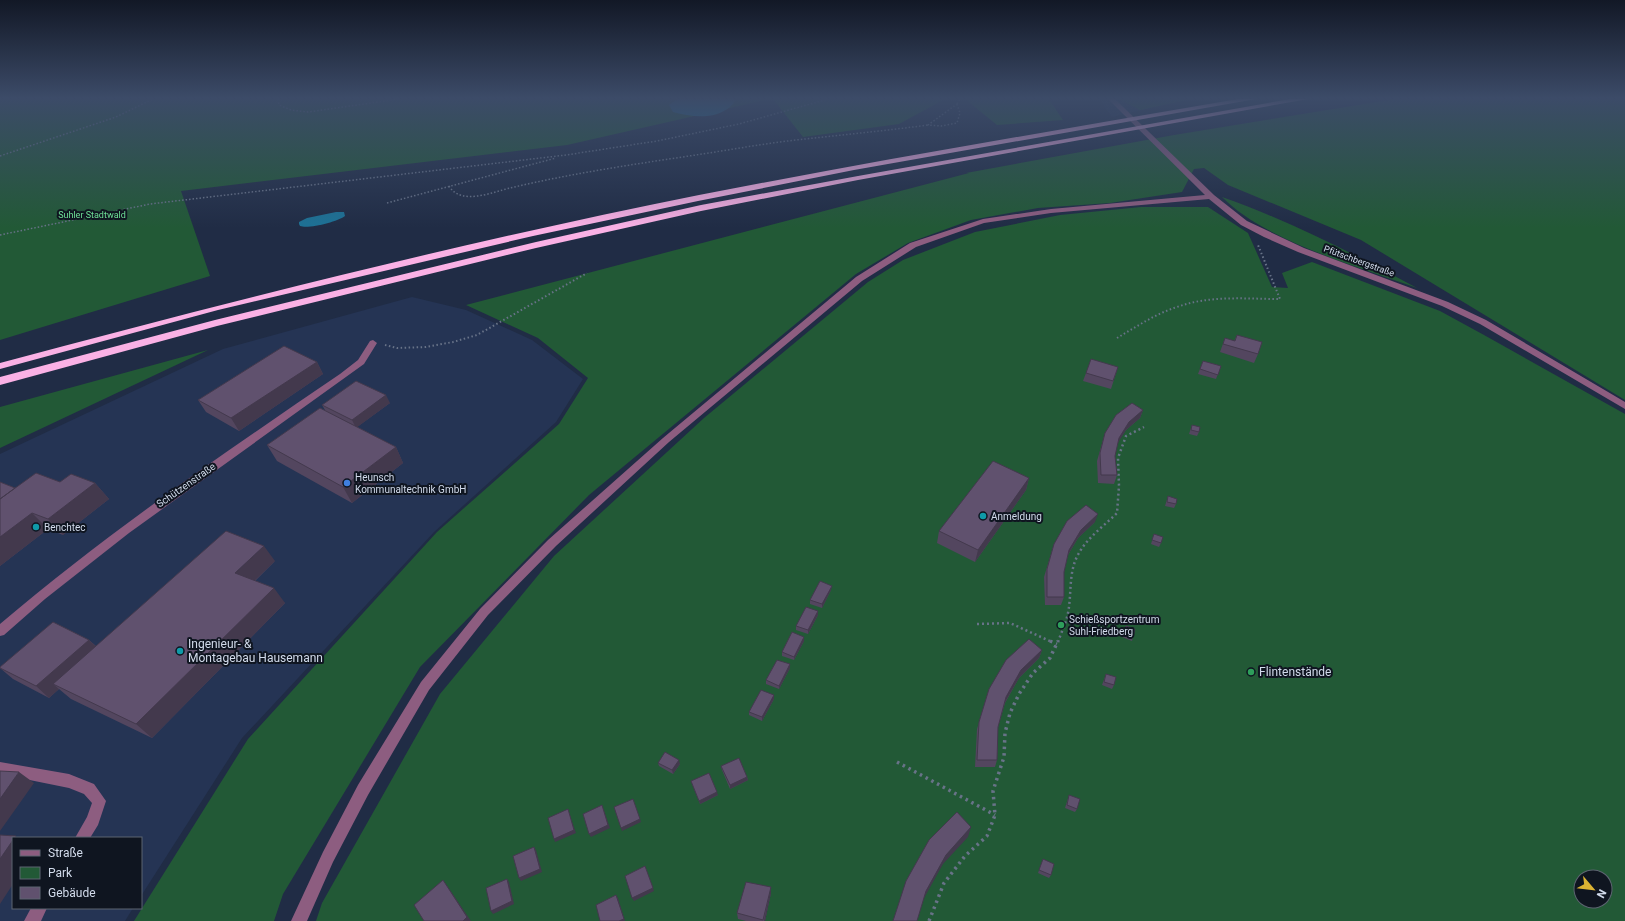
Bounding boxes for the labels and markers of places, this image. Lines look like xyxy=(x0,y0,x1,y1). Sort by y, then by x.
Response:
place label: Heunsch Kommunaltechnik GmbH xyxy=(355,472,466,495)
marker: Heunsch Kommunaltechnik GmbH xyxy=(342,478,352,488)
marker: Anmeldung xyxy=(978,511,988,521)
place label: Anmeldung xyxy=(991,511,1042,522)
marker: Benchtec xyxy=(31,522,41,532)
place label: Benchtec xyxy=(44,522,86,533)
place label: Schießsportzentrum Suhl-Friedberg xyxy=(1069,614,1160,637)
marker: Schießsportzentrum Suhl-Friedberg xyxy=(1056,620,1066,630)
place label: Ingenieur- & Montagebau Hausemann xyxy=(188,637,323,665)
marker: Ingenieur- & Montagebau Hausemann xyxy=(175,646,185,656)
place label: Flintenstände xyxy=(1259,665,1331,679)
marker: Flintenstände xyxy=(1246,667,1256,677)

